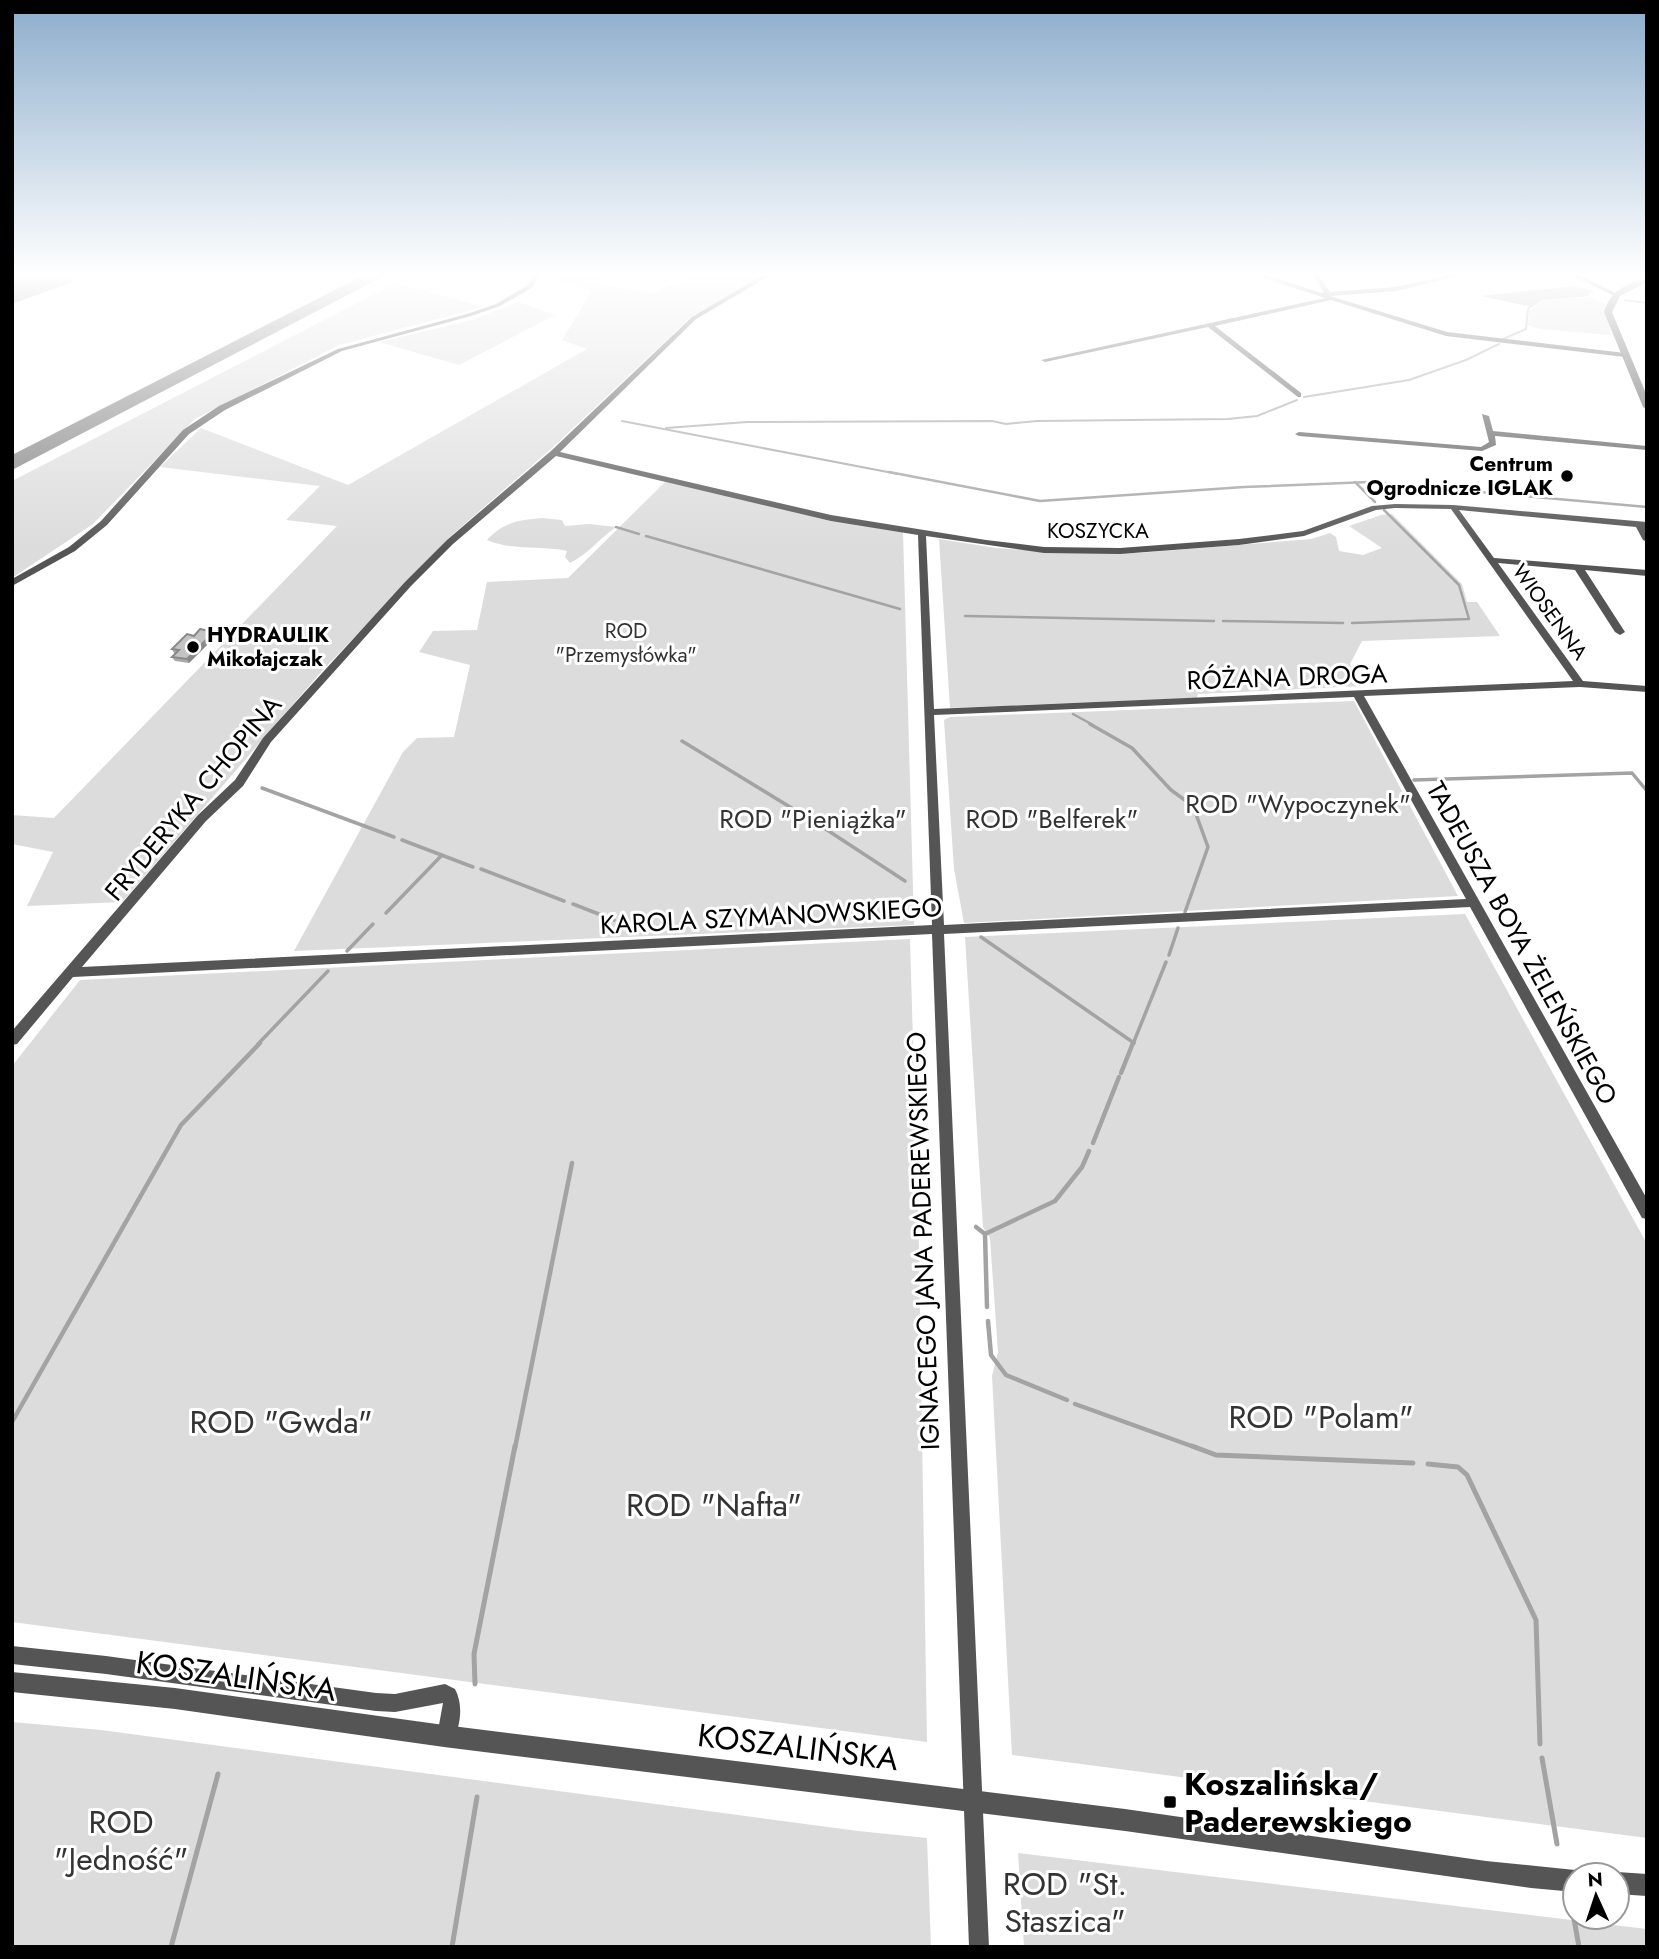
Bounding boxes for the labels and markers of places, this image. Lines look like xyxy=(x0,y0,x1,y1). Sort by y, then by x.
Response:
place label: Centrum Ogrodnicze IGLAK xyxy=(1366,449,1553,503)
marker: Centrum Ogrodnicze IGLAK xyxy=(1559,468,1575,484)
place label: HYDRAULIK Mikołajczak xyxy=(207,620,329,674)
marker: HYDRAULIK Mikołajczak xyxy=(185,639,201,655)
place label: Koszalińska/ Paderewskiego xyxy=(1184,1761,1412,1844)
marker: Koszalińska/ Paderewskiego xyxy=(1162,1794,1178,1810)

